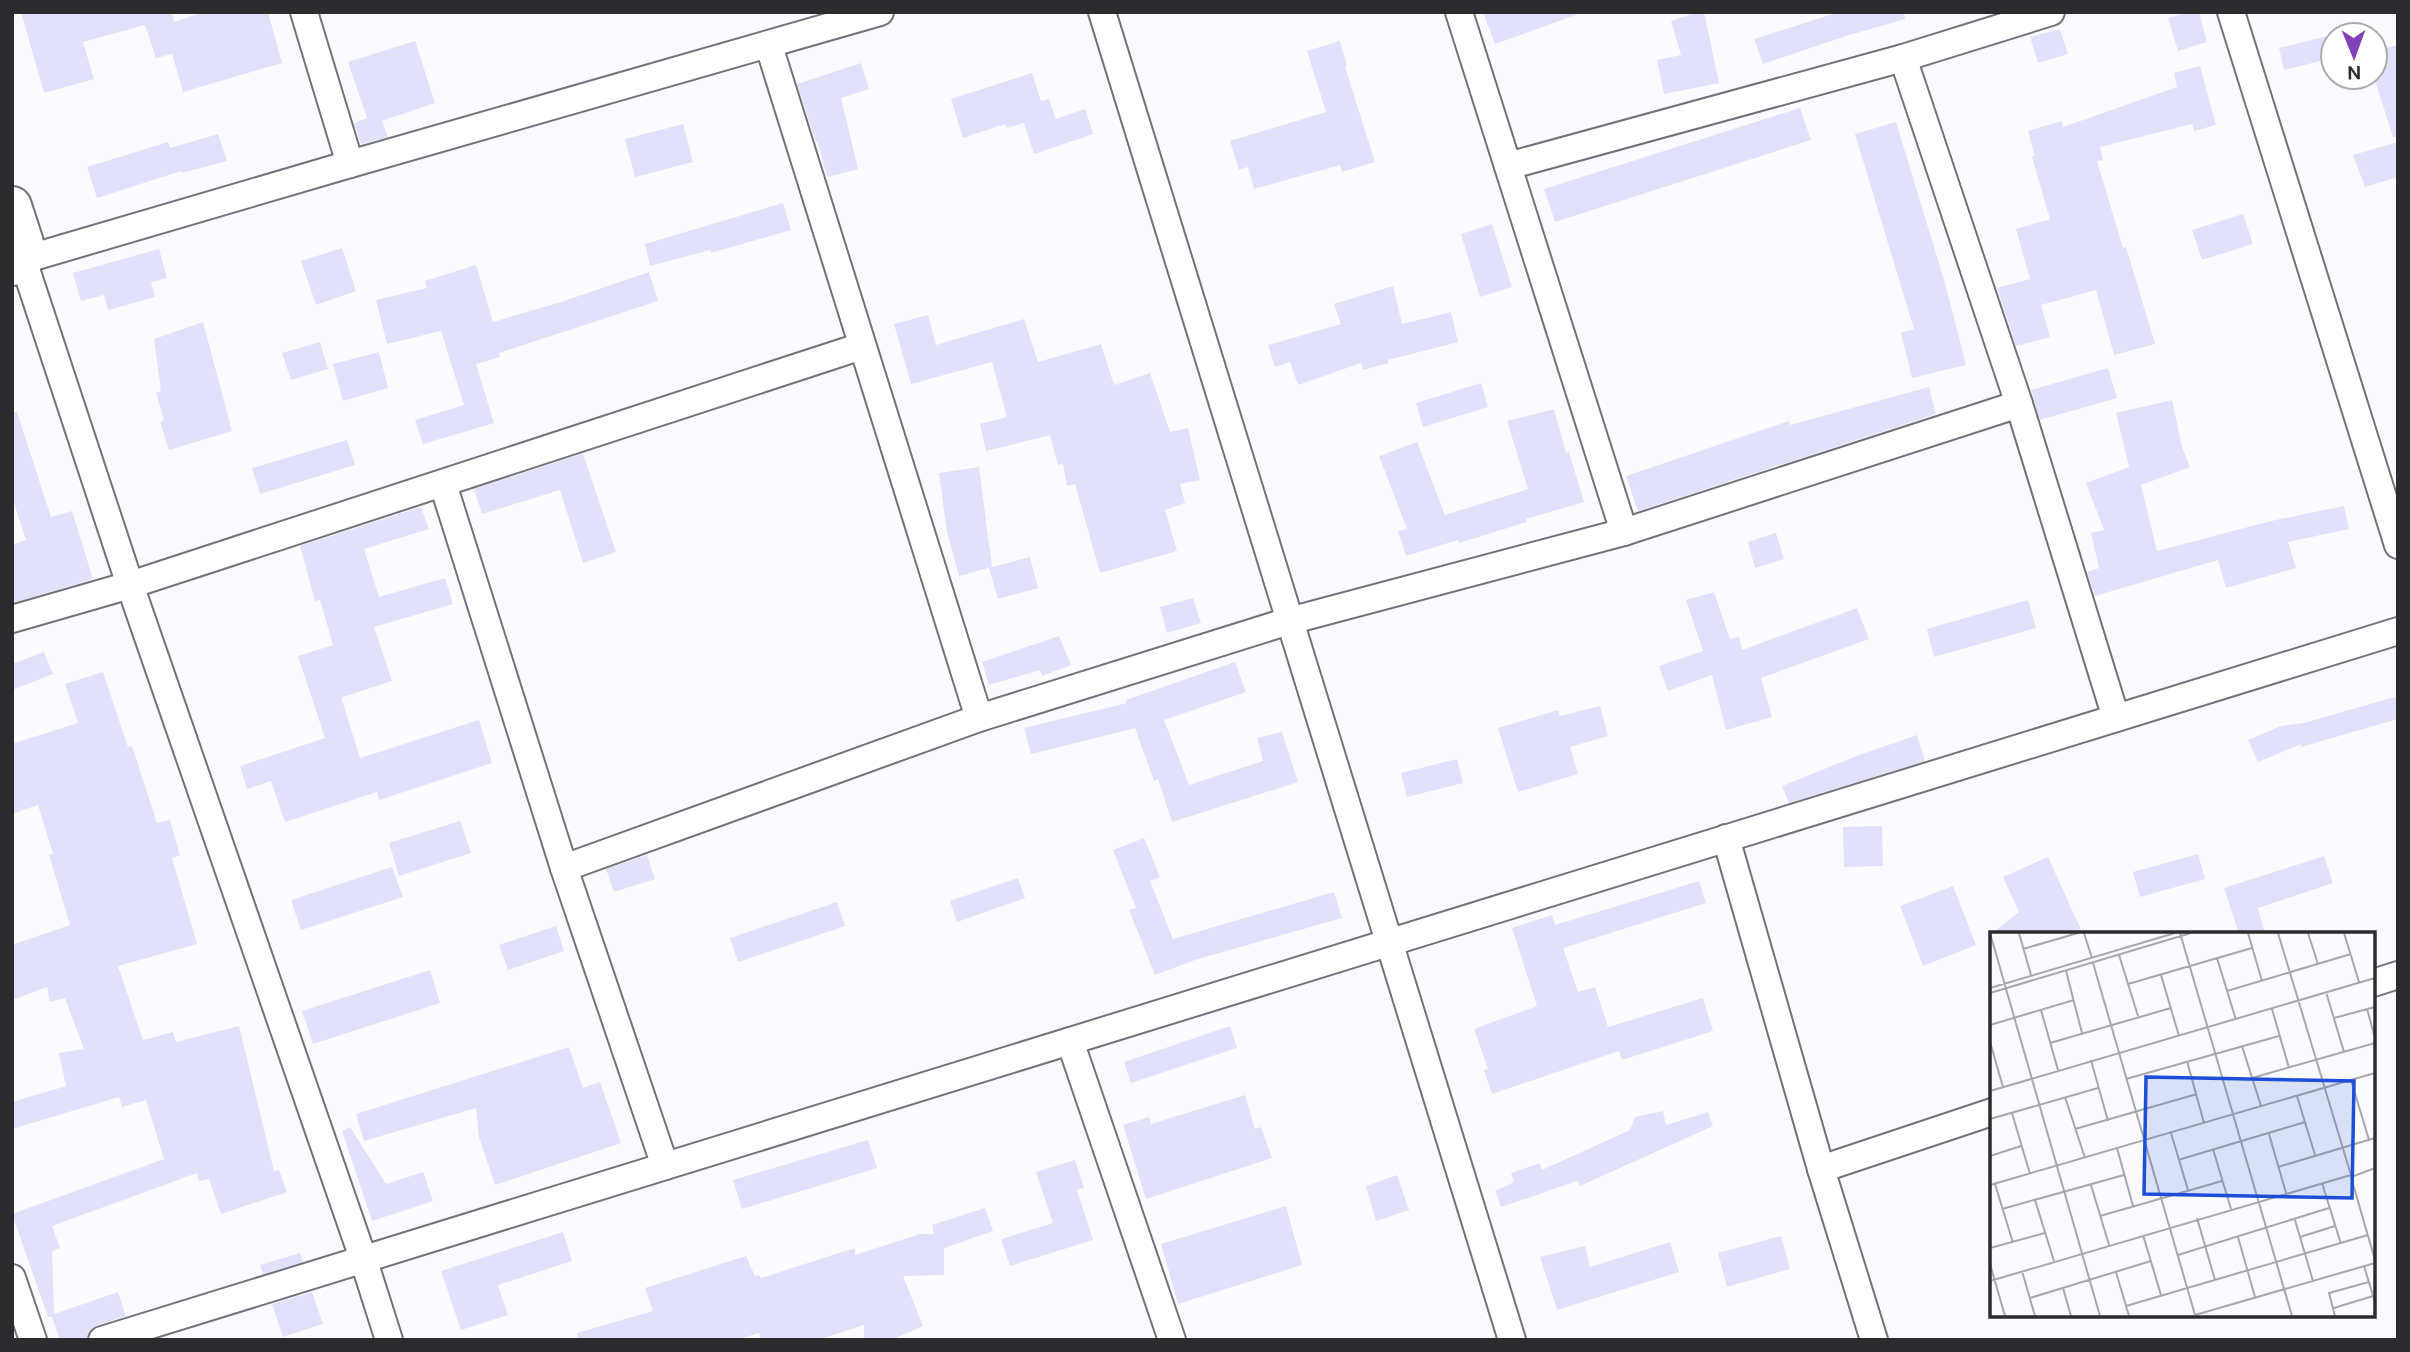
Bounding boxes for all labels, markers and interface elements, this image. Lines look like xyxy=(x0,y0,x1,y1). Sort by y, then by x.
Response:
north arrow xyxy=(2319,21,2389,91)
text: N xyxy=(2347,60,2361,85)
inset map xyxy=(1990,932,2375,1317)

